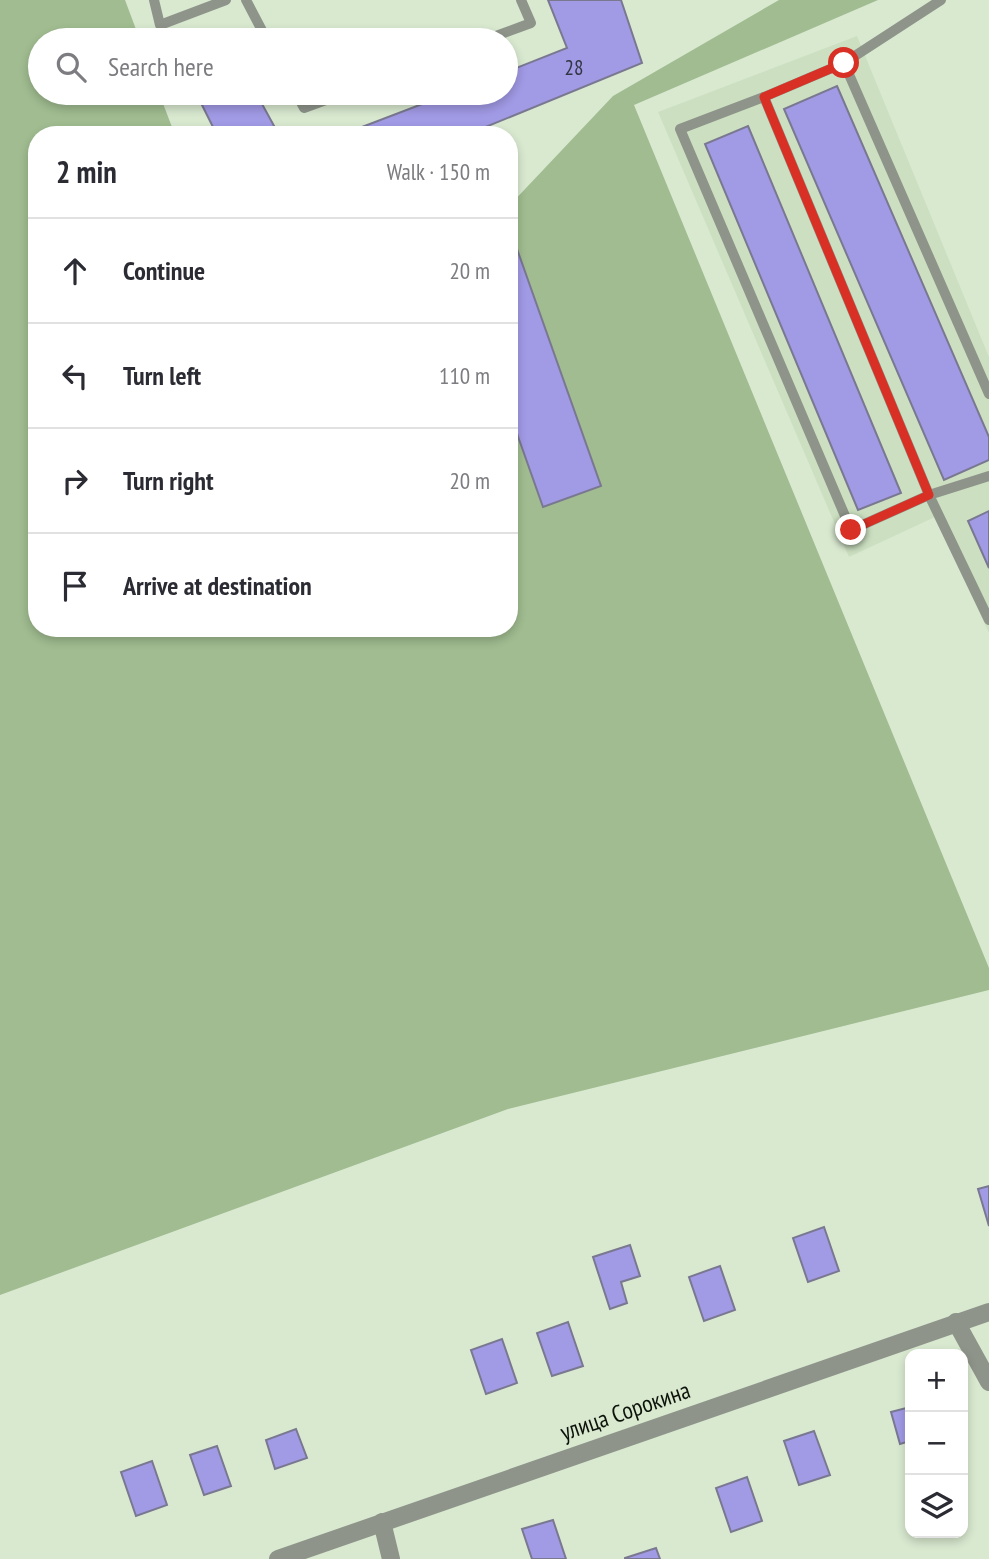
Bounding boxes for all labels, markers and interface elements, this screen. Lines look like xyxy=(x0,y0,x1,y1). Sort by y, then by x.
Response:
search box xyxy=(28,28,518,105)
route start xyxy=(828,47,859,78)
icon: search xyxy=(52,48,90,86)
text: Search here xyxy=(108,50,214,83)
house number: 28 xyxy=(565,54,583,81)
text: 2 min xyxy=(56,152,117,191)
text: Walk · 150 m xyxy=(387,157,490,186)
icon: ahead xyxy=(56,252,94,290)
text: Continue xyxy=(123,254,205,287)
text: 20 m xyxy=(449,256,490,285)
icon: left xyxy=(56,357,94,395)
text: Turn left xyxy=(123,359,201,392)
text: 110 m xyxy=(439,361,490,390)
icon: right xyxy=(56,462,94,500)
text: Turn right xyxy=(123,464,214,497)
text: 20 m xyxy=(449,466,490,495)
route end xyxy=(835,514,866,545)
icon: arrive xyxy=(56,567,94,605)
text: Arrive at destination xyxy=(123,569,312,602)
map controls xyxy=(905,1349,968,1538)
button: + xyxy=(905,1349,968,1412)
street label: улица Сорокина xyxy=(556,1374,694,1448)
button: − xyxy=(905,1412,968,1475)
button: layers xyxy=(905,1475,968,1538)

